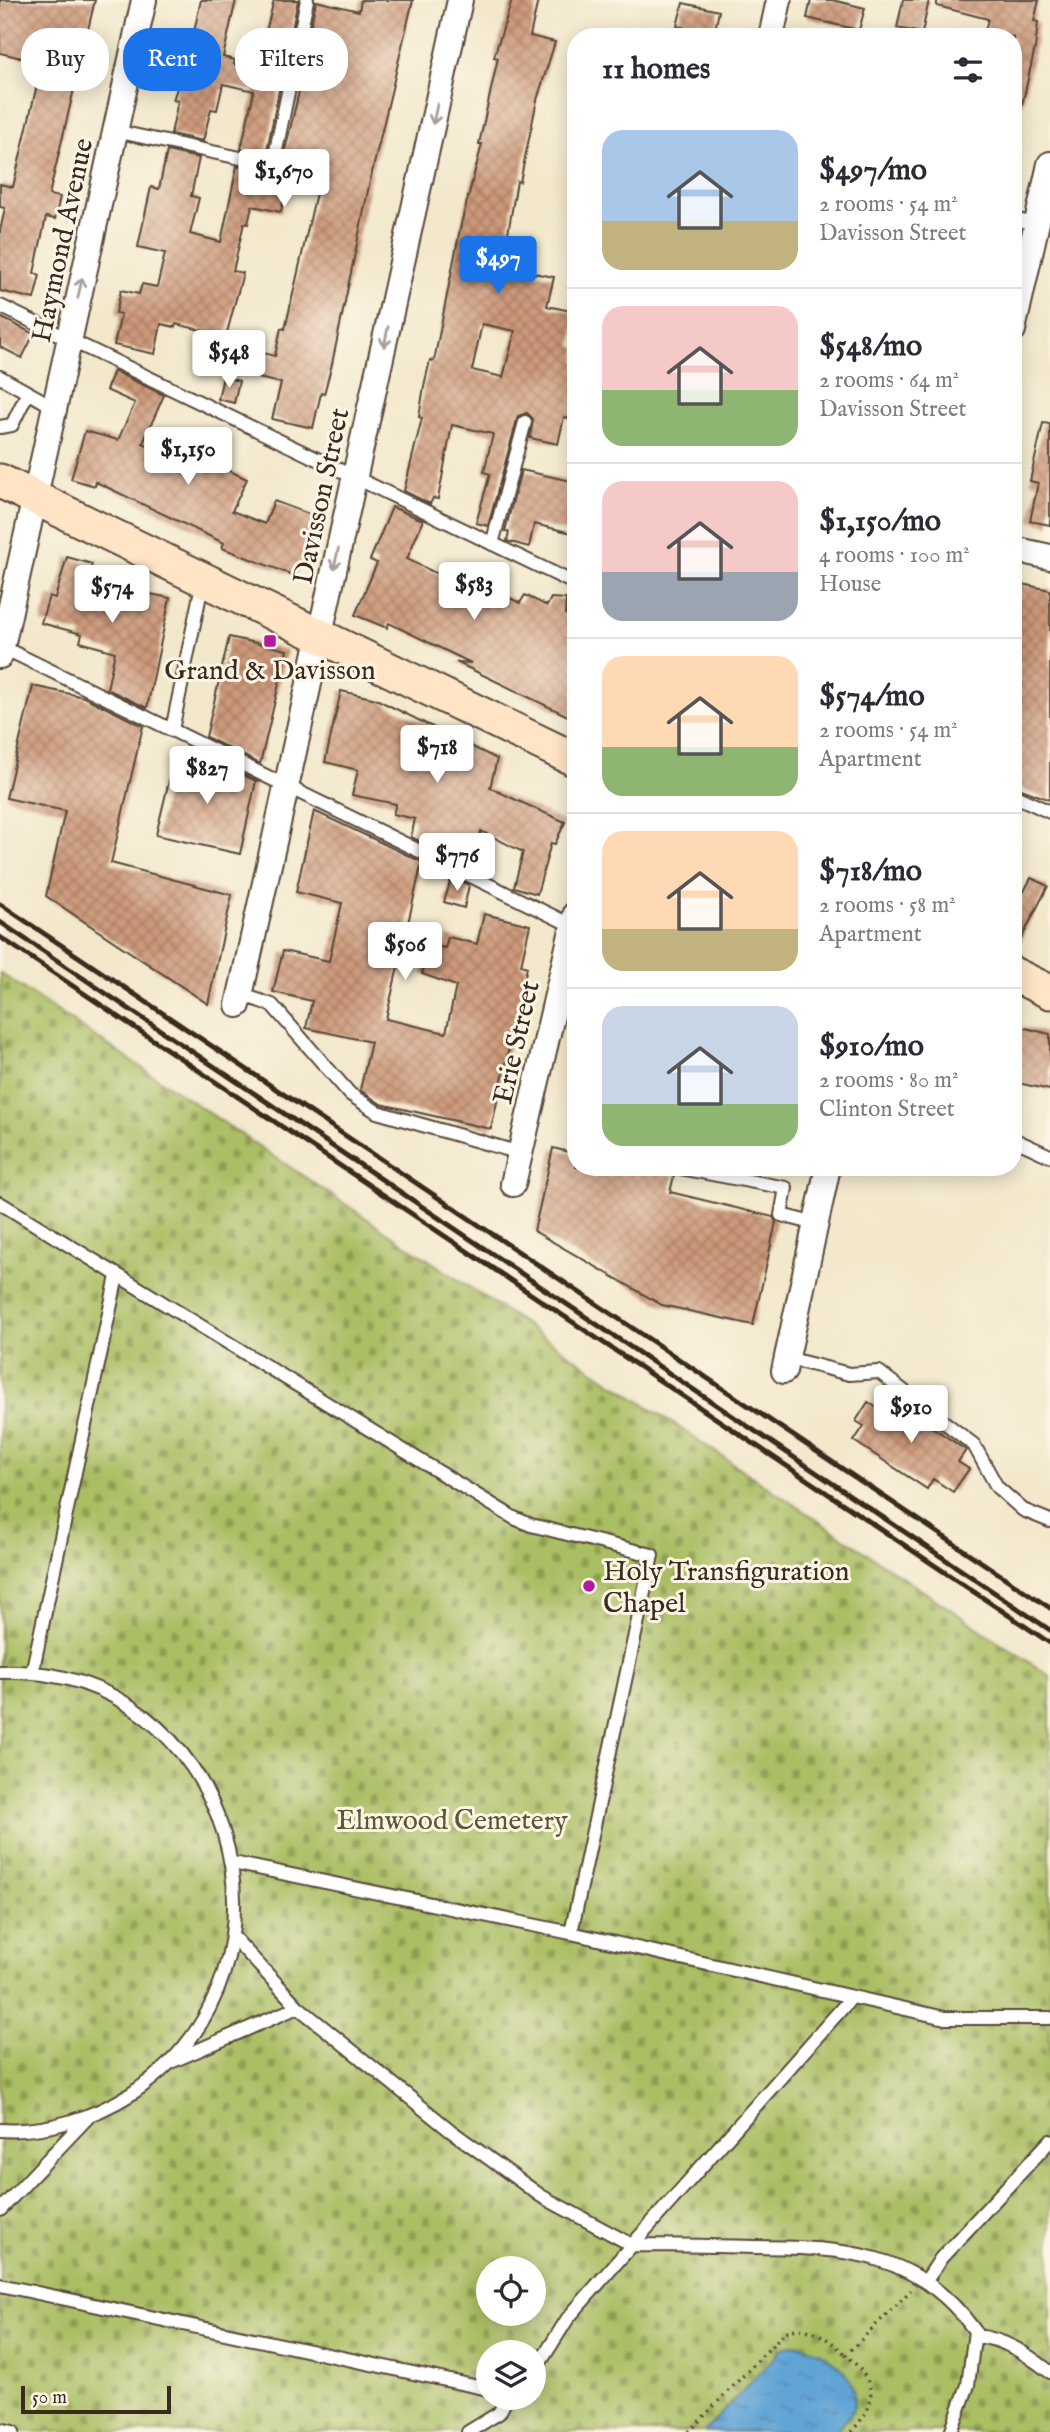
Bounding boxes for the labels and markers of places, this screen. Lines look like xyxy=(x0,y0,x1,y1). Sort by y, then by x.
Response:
pin: $1,670 xyxy=(227,150,341,209)
pin: $497 xyxy=(457,236,539,296)
pin: $548 xyxy=(188,330,270,390)
pin: $1,150 xyxy=(131,428,245,487)
pin: $583 xyxy=(433,562,515,622)
pin: $574 xyxy=(71,566,153,625)
marker: Grand & Davisson xyxy=(262,633,278,649)
place label: Grand & Davisson xyxy=(164,654,376,689)
pin: $718 xyxy=(396,726,478,785)
pin: $827 xyxy=(166,746,248,806)
pin: $776 xyxy=(416,834,498,893)
pin: $506 xyxy=(364,922,446,982)
pin: $910 xyxy=(870,1386,952,1445)
place label: Holy Transfiguration Chapel xyxy=(603,1555,850,1622)
marker: Holy Transfiguration Chapel xyxy=(581,1578,597,1594)

